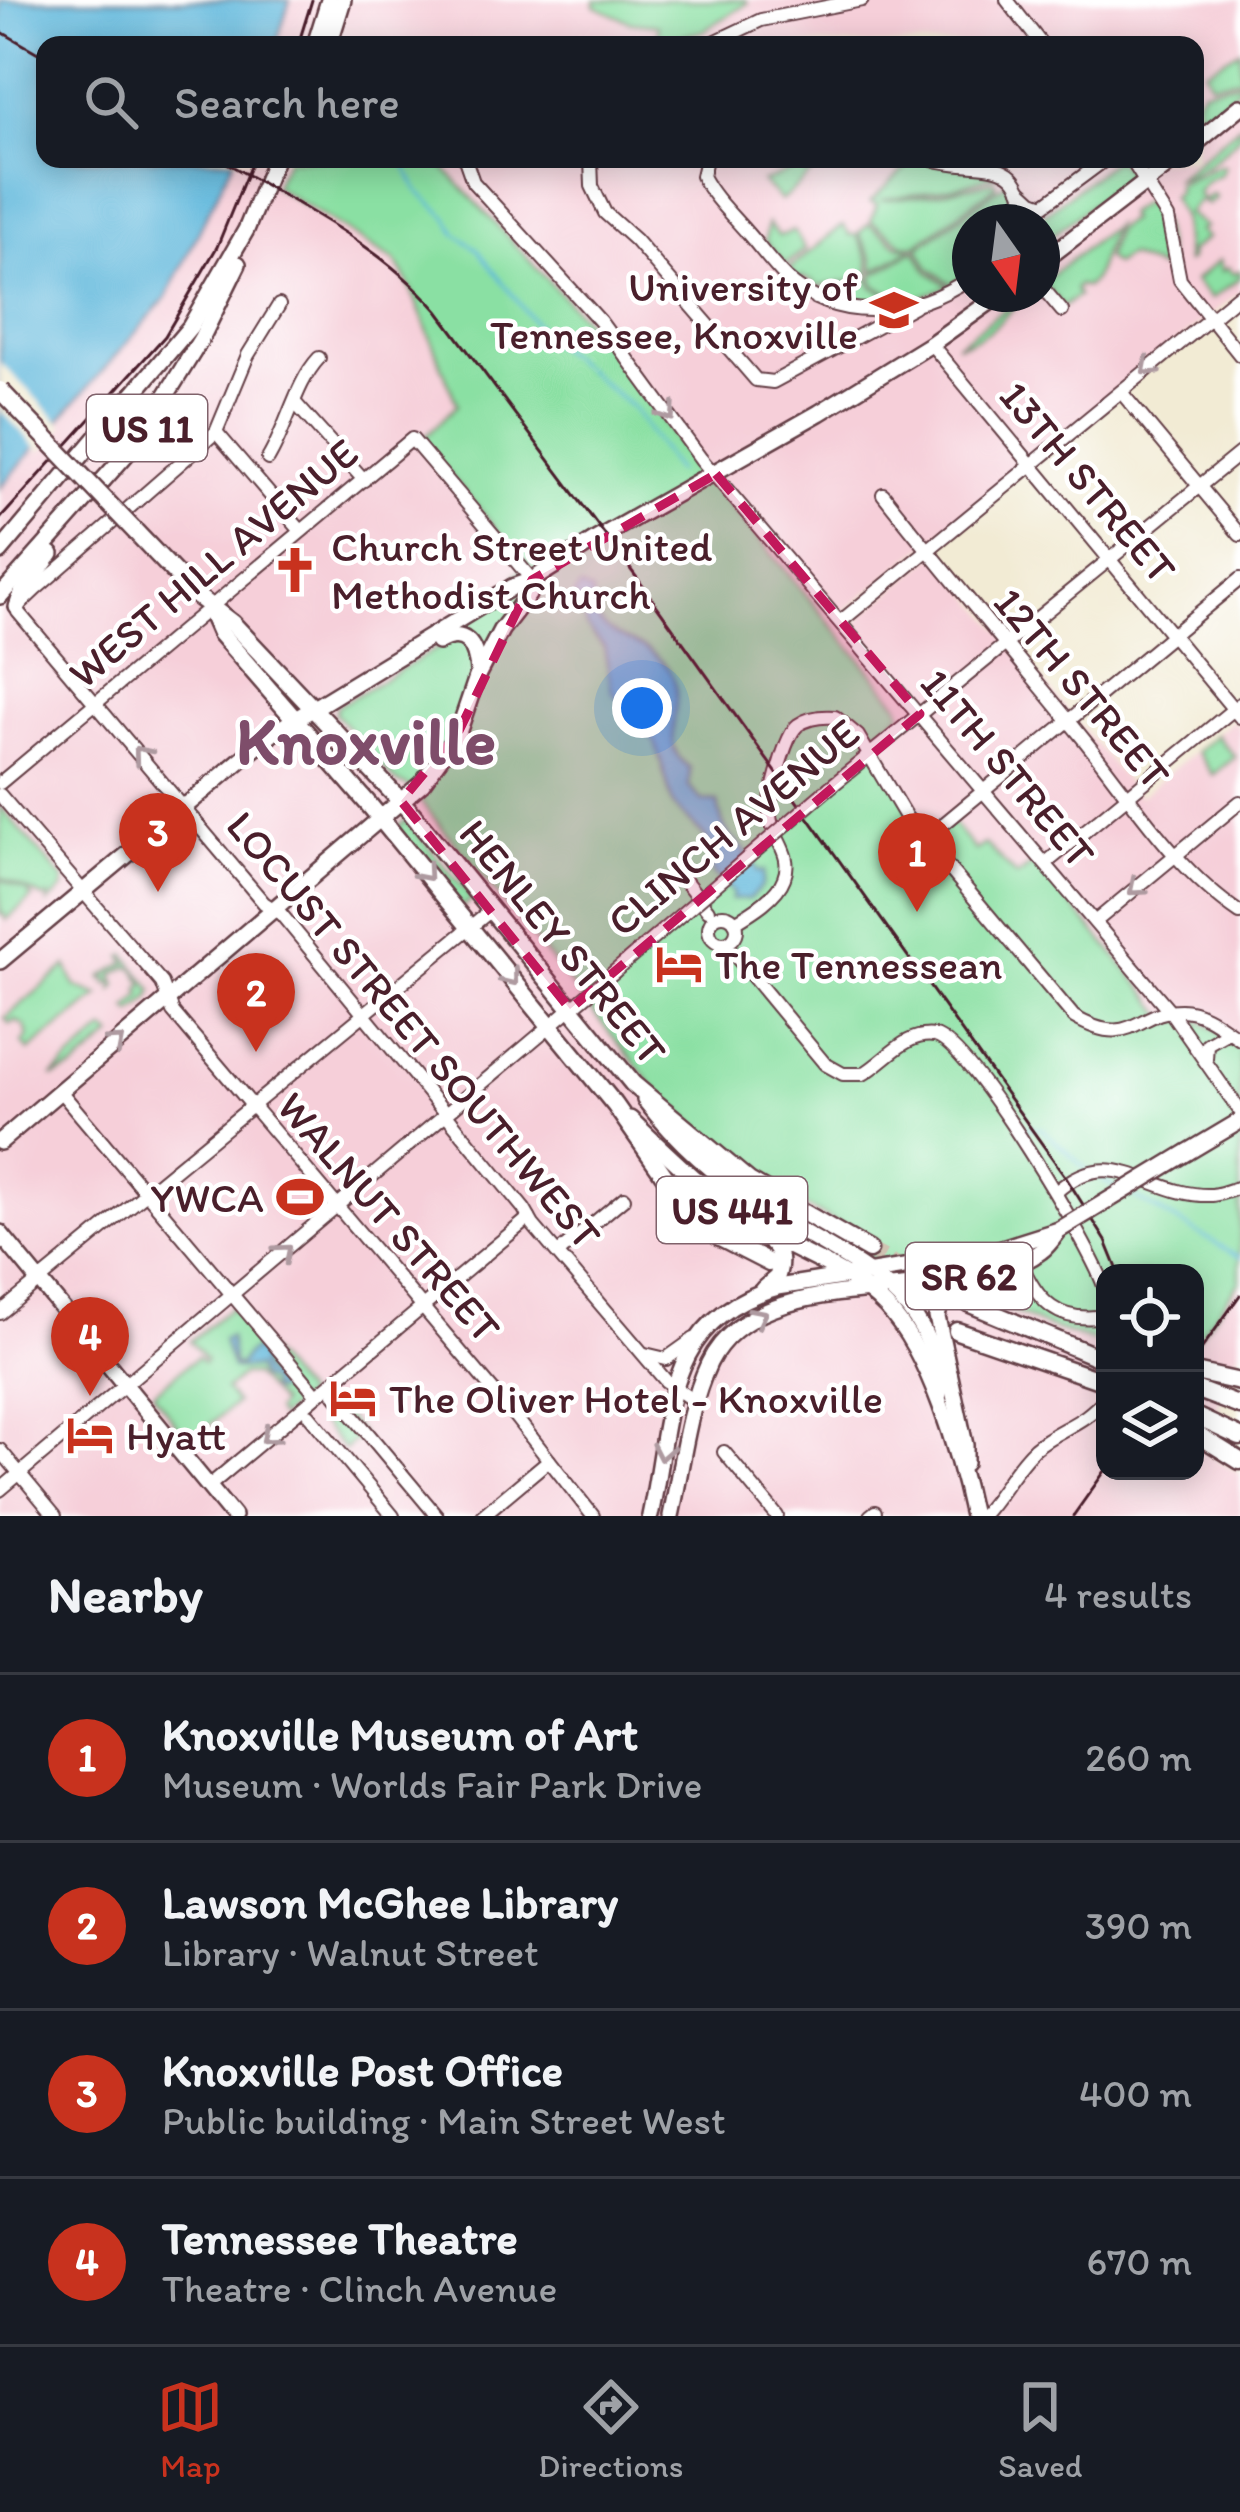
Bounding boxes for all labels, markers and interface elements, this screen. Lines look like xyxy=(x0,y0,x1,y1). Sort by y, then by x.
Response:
search box xyxy=(36,36,1204,168)
icon: search xyxy=(78,69,144,135)
text: Search here xyxy=(174,75,400,129)
north arrow xyxy=(952,204,1060,312)
place label: University of Tennessee, Knoxville xyxy=(490,261,858,360)
school or university icon: University of Tennessee, Knoxville xyxy=(869,285,919,335)
one-way arrow xyxy=(1141,353,1163,375)
street label: 13TH STREET xyxy=(989,371,1187,594)
road number: US 11 xyxy=(87,395,207,461)
one-way arrow xyxy=(653,399,675,421)
street label: WEST HILL AVENUE xyxy=(58,427,368,699)
place label: Church Street United Methodist Church xyxy=(331,521,713,620)
church icon: Church Street United Methodist Church xyxy=(270,545,320,595)
street label: 12TH STREET xyxy=(983,577,1181,799)
street label: 11TH STREET xyxy=(910,658,1106,878)
your location xyxy=(612,678,672,738)
district label: Knoxville xyxy=(236,701,496,781)
street label: CLINCH AVENUE xyxy=(597,707,869,947)
one-way arrow xyxy=(134,746,155,768)
pin: 3 xyxy=(119,793,197,892)
street label: LOCUST STREET SOUTHWEST xyxy=(216,801,612,1260)
street label: HENLEY STREET xyxy=(448,809,678,1075)
pin: 1 xyxy=(878,813,956,912)
one-way arrow xyxy=(410,860,432,882)
one-way arrow xyxy=(1128,873,1150,895)
hotel icon: The Tennessean xyxy=(654,939,704,989)
place label: The Tennessean xyxy=(715,939,1003,990)
pin: 2 xyxy=(217,953,295,1052)
one-way arrow xyxy=(497,964,519,986)
one-way arrow xyxy=(102,1036,124,1058)
street label: WALNUT STREET xyxy=(266,1081,512,1353)
place label: YWCA xyxy=(150,1172,264,1223)
sports icon: YWCA xyxy=(275,1172,325,1222)
road number: US 441 xyxy=(657,1177,807,1243)
road number: SR 62 xyxy=(906,1243,1032,1309)
one-way arrow xyxy=(270,1244,292,1266)
map controls xyxy=(1096,1264,1204,1480)
button: locate xyxy=(1096,1264,1204,1372)
pin: 4 xyxy=(51,1297,129,1396)
one-way arrow xyxy=(746,1307,768,1330)
button: layers xyxy=(1096,1372,1204,1480)
hotel icon: The Oliver Hotel - Knoxville xyxy=(328,1373,378,1423)
place label: The Oliver Hotel - Knoxville xyxy=(389,1373,883,1424)
hotel icon: Hyatt xyxy=(65,1410,115,1460)
place label: Hyatt xyxy=(126,1410,226,1461)
one-way arrow xyxy=(260,1421,282,1443)
one-way arrow xyxy=(651,1442,676,1462)
text: Nearby xyxy=(48,1564,203,1625)
text: 4 results xyxy=(1044,1571,1192,1618)
text: Knoxville Museum of Art xyxy=(162,1707,638,1761)
text: 1 xyxy=(78,1734,96,1781)
text: 260 m xyxy=(1085,1734,1192,1781)
text: Museum · Worlds Fair Park Drive xyxy=(162,1761,702,1808)
text: Lawson McGhee Library xyxy=(162,1875,618,1929)
text: 2 xyxy=(77,1902,97,1949)
text: 390 m xyxy=(1085,1902,1192,1949)
text: Library · Walnut Street xyxy=(162,1929,539,1976)
text: Knoxville Post Office xyxy=(162,2043,563,2097)
text: 3 xyxy=(76,2070,98,2117)
text: 400 m xyxy=(1079,2070,1192,2117)
text: Public building · Main Street West xyxy=(162,2097,726,2144)
text: Tennessee Theatre xyxy=(162,2211,518,2265)
text: 4 xyxy=(75,2238,99,2285)
text: 670 m xyxy=(1086,2238,1192,2285)
text: Theatre · Clinch Avenue xyxy=(162,2265,557,2312)
tab: Map xyxy=(157,2374,223,2485)
tab: Directions xyxy=(538,2374,683,2485)
tab: Saved xyxy=(998,2374,1083,2485)

